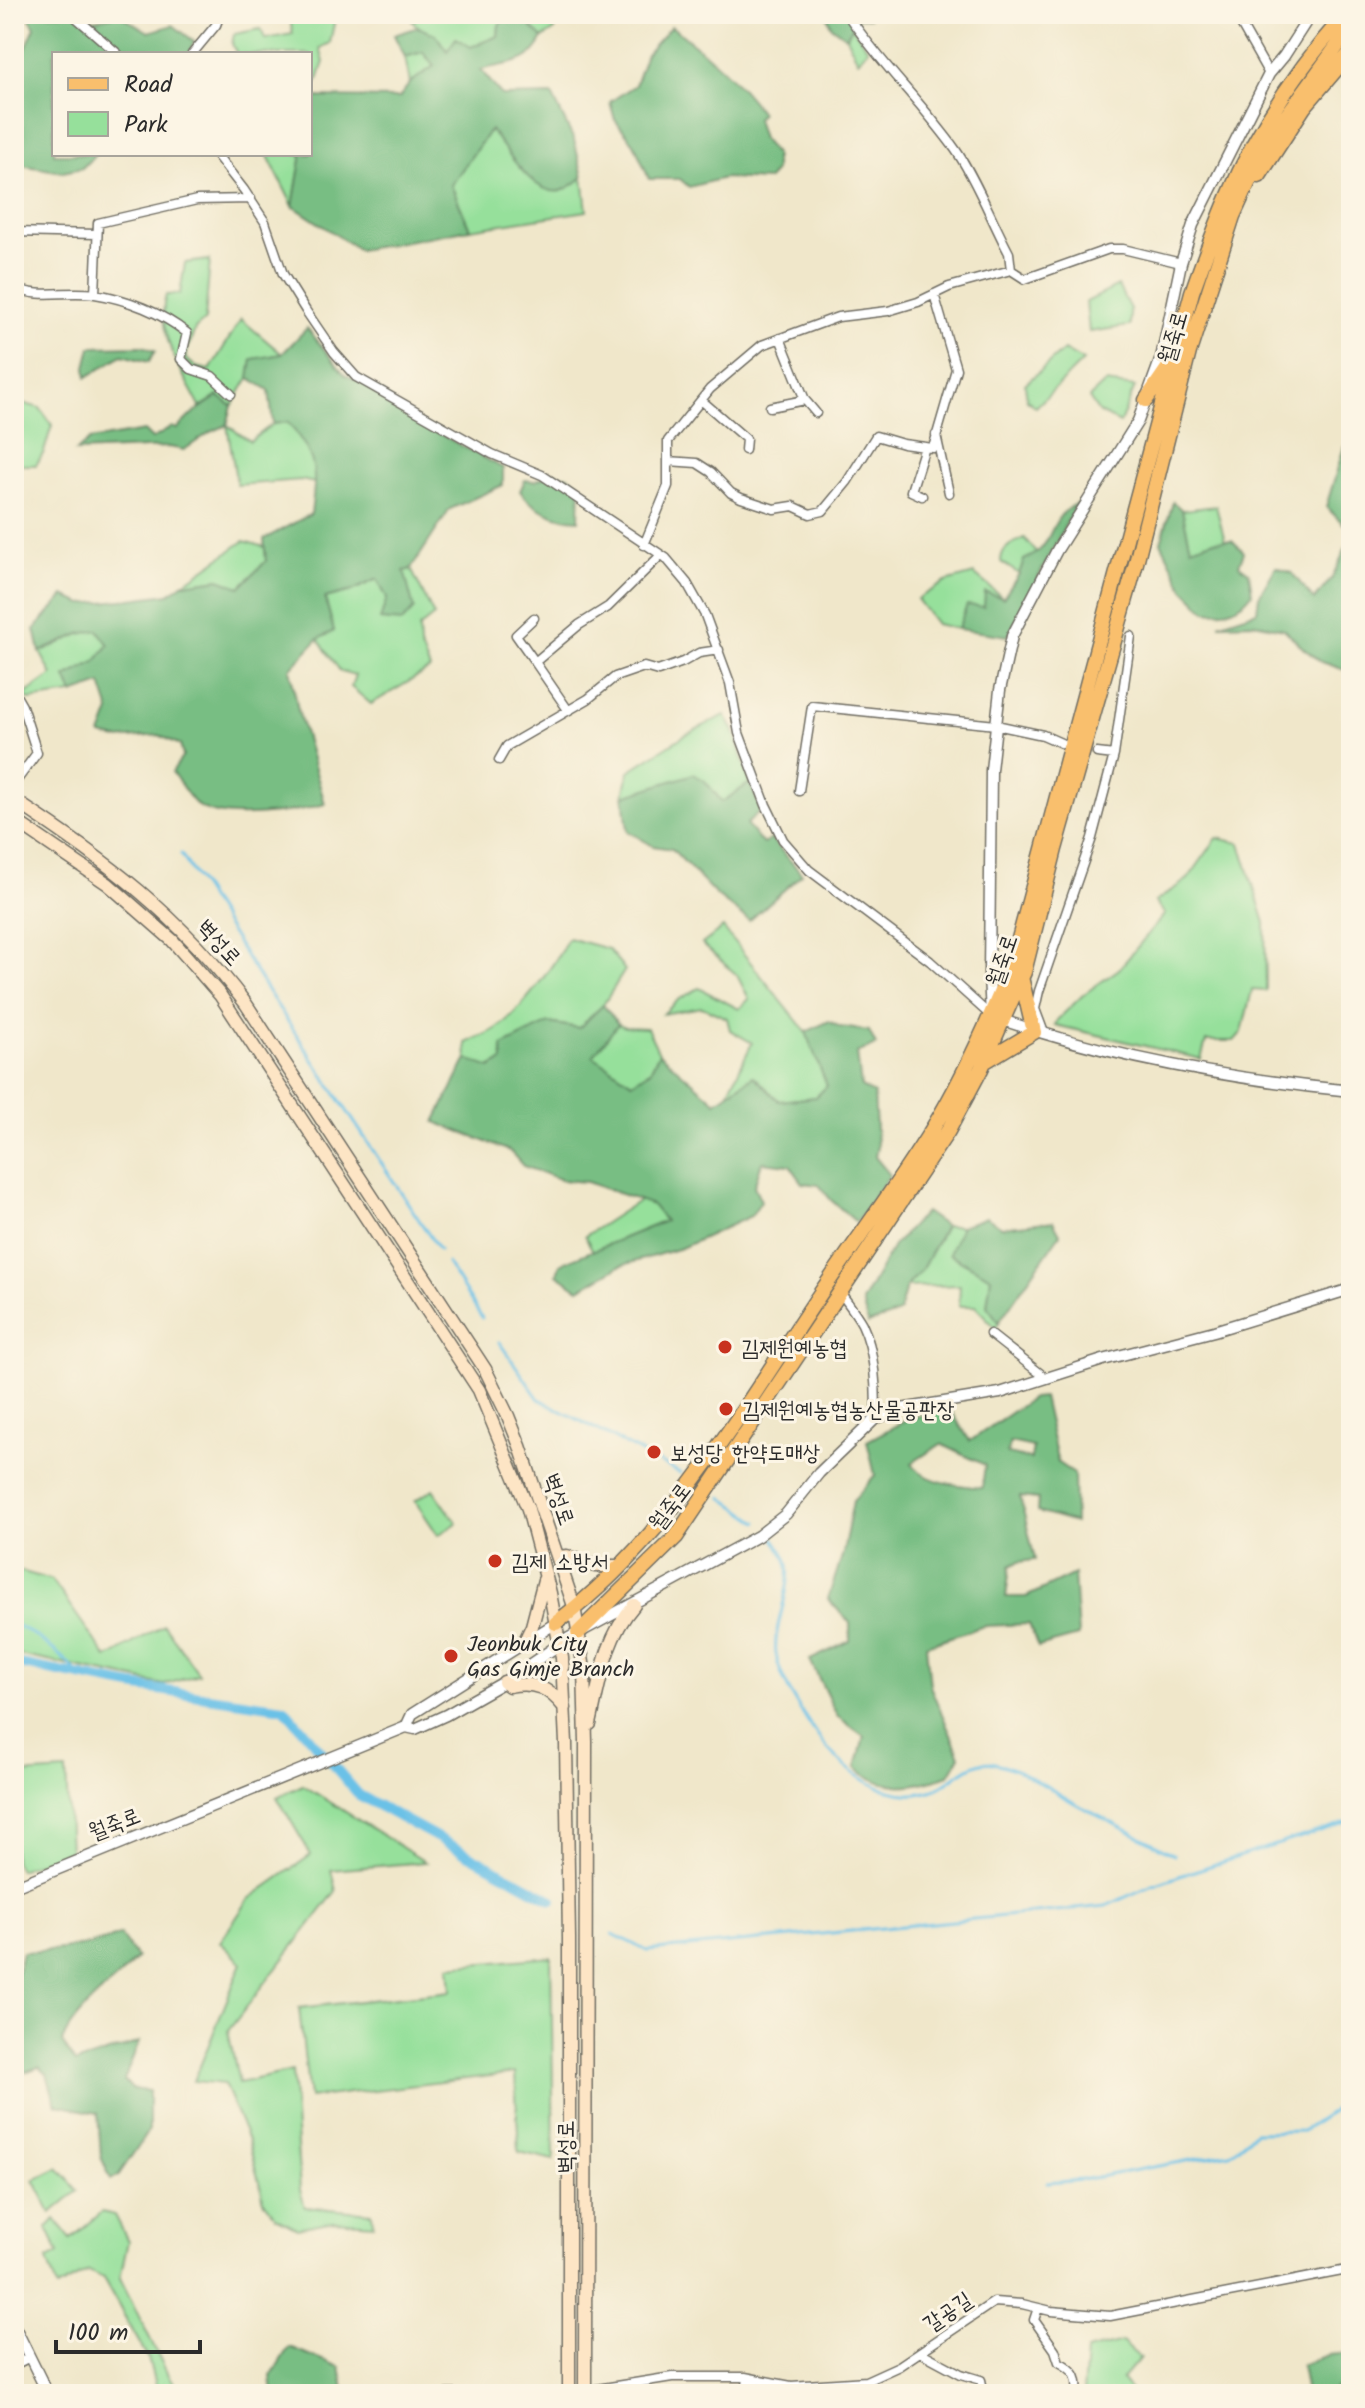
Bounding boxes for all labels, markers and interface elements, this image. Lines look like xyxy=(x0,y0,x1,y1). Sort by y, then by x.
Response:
legend xyxy=(52,52,312,156)
text: Road xyxy=(124,66,173,105)
text: Park xyxy=(124,106,168,145)
street label: 월죽로 xyxy=(1150,307,1199,368)
street label: 벽성로 xyxy=(187,912,249,975)
street label: 월죽로 xyxy=(978,930,1029,992)
place label: 김제원예농협 xyxy=(741,1332,847,1367)
marker: 김제원예농협 xyxy=(716,1338,734,1356)
place label: 김제원예농협농산물공판장 xyxy=(742,1394,955,1429)
marker: 김제원예농협농산물공판장 xyxy=(717,1400,735,1418)
place label: 보성당 한약도매상 xyxy=(670,1437,820,1472)
marker: 보성당 한약도매상 xyxy=(645,1443,663,1461)
street label: 벽성로 xyxy=(532,1469,583,1531)
street label: 월죽로 xyxy=(641,1476,701,1539)
place label: 김제 소방서 xyxy=(511,1546,608,1581)
marker: 김제 소방서 xyxy=(486,1552,504,1570)
place label: Jeonbuk City Gas Gimje Branch xyxy=(467,1628,634,1688)
marker: Jeonbuk City Gas Gimje Branch xyxy=(442,1647,460,1665)
street label: 월죽로 xyxy=(84,1799,146,1851)
street label: 벽성로 xyxy=(550,2120,585,2174)
street label: 갈공길 xyxy=(917,2284,980,2342)
scale bar xyxy=(56,2304,200,2354)
text: 100 m xyxy=(68,2314,128,2353)

